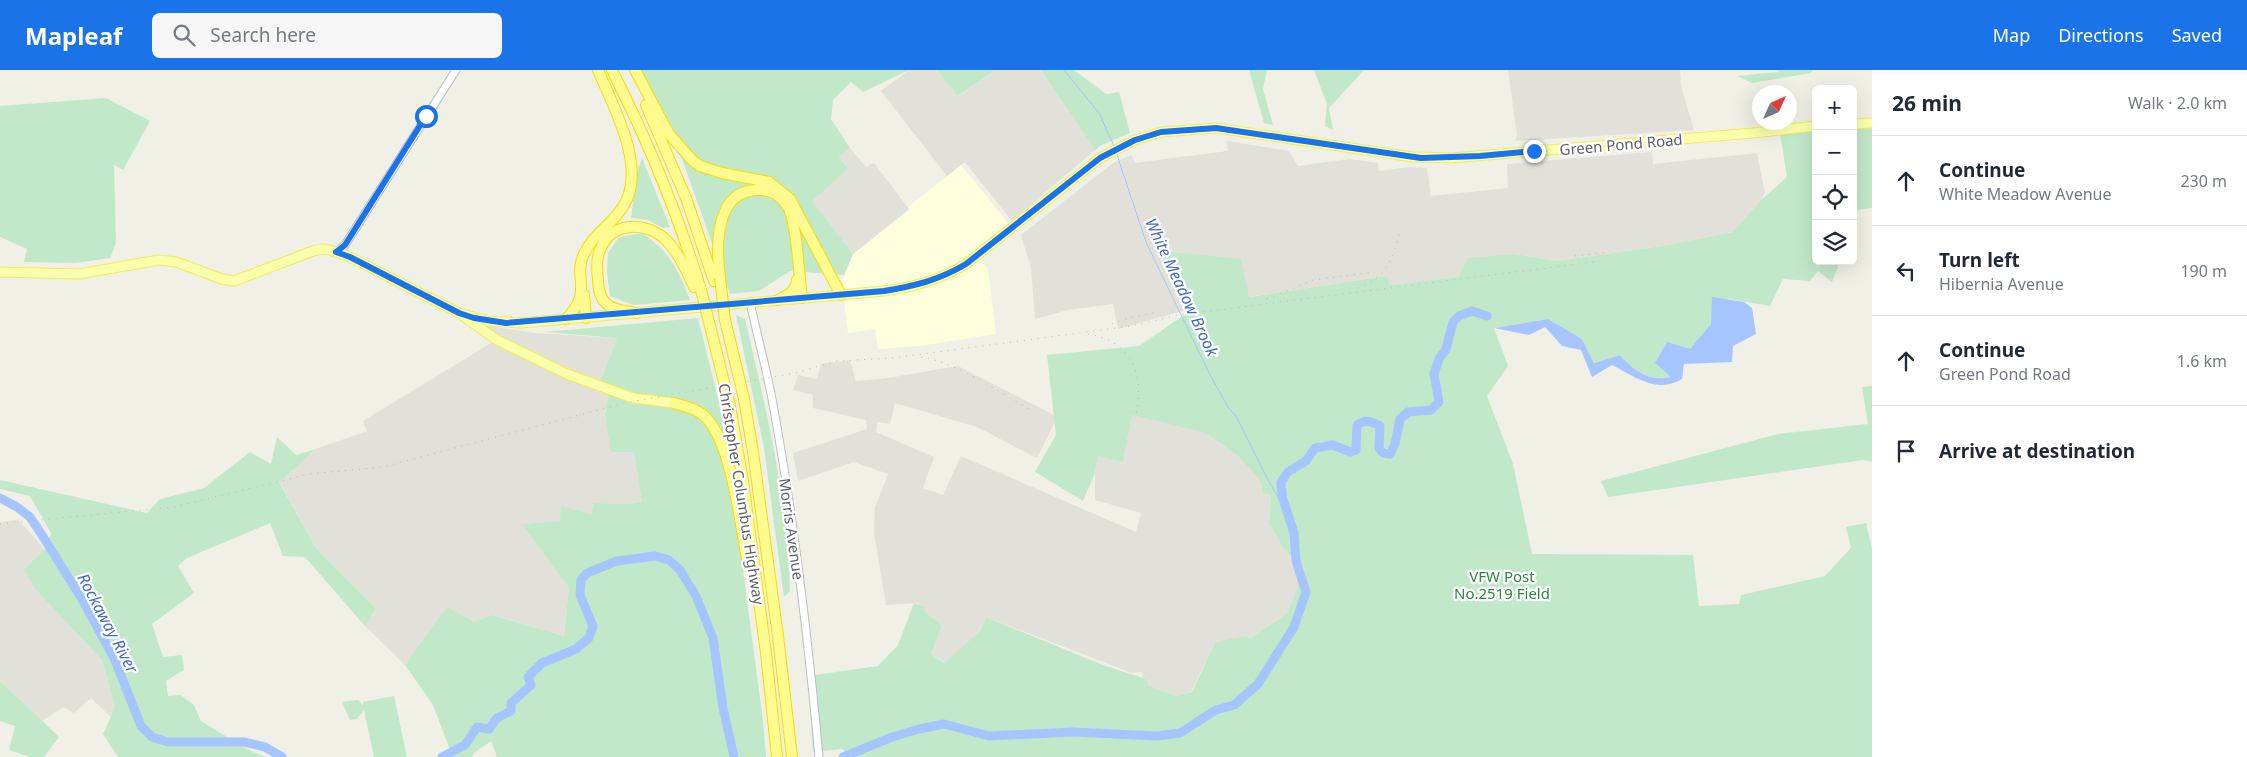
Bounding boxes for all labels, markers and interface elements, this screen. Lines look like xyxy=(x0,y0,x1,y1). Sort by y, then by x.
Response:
search box xyxy=(152,13,502,58)
text: Mapleaf xyxy=(25,19,122,52)
icon: search xyxy=(170,21,198,49)
text: Search here xyxy=(210,22,316,48)
text: Map xyxy=(1993,23,2030,47)
text: Directions xyxy=(2058,23,2144,47)
text: Saved xyxy=(2172,23,2222,47)
north arrow xyxy=(1752,85,1797,130)
map controls xyxy=(1812,85,1857,265)
button: + xyxy=(1812,85,1857,130)
text: 26 min xyxy=(1892,89,1962,117)
text: Walk · 2.0 km xyxy=(2128,92,2227,114)
route start xyxy=(415,105,438,128)
street label: Green Pond Road xyxy=(1559,129,1683,159)
button: − xyxy=(1812,130,1857,175)
route end xyxy=(1523,140,1546,163)
text: Continue xyxy=(1939,157,2025,183)
icon: ahead xyxy=(1892,167,1920,195)
text: 230 m xyxy=(2180,170,2227,192)
button: locate xyxy=(1812,175,1857,220)
text: White Meadow Avenue xyxy=(1939,183,2111,205)
water label: White Meadow Brook xyxy=(1140,214,1224,361)
button: layers xyxy=(1812,220,1857,265)
text: Turn left xyxy=(1939,247,2020,273)
icon: left xyxy=(1892,257,1920,285)
text: 190 m xyxy=(2180,260,2227,282)
text: Hibernia Avenue xyxy=(1939,273,2064,295)
text: Continue xyxy=(1939,337,2025,363)
icon: ahead xyxy=(1892,347,1920,375)
text: 1.6 km xyxy=(2177,350,2227,372)
text: Green Pond Road xyxy=(1939,363,2071,385)
street label: Christopher Columbus Highway xyxy=(715,382,769,607)
icon: arrive xyxy=(1892,437,1920,465)
text: Arrive at destination xyxy=(1939,438,2135,464)
street label: Morris Avenue xyxy=(775,477,809,581)
park label: VFW Post No.2519 Field xyxy=(1454,566,1550,603)
water label: Rockaway River xyxy=(73,569,144,677)

